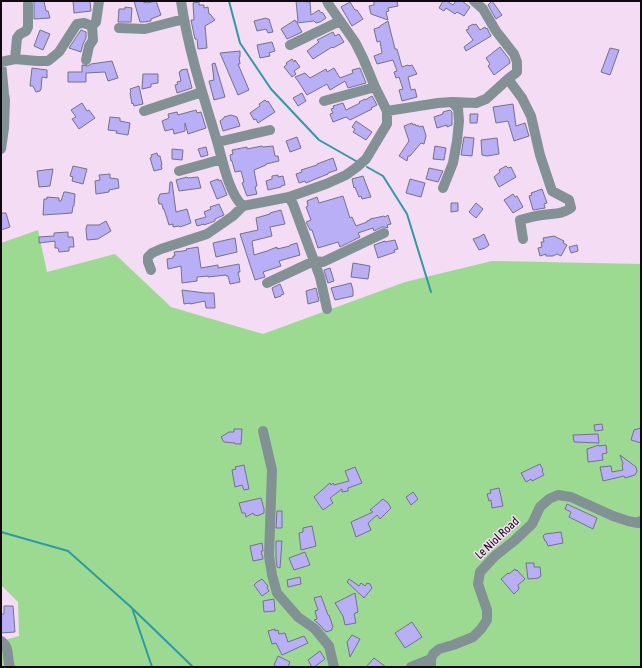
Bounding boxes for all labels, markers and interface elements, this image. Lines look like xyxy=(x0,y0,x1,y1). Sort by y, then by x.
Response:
street label: Le Niol Road xyxy=(472,514,522,562)

